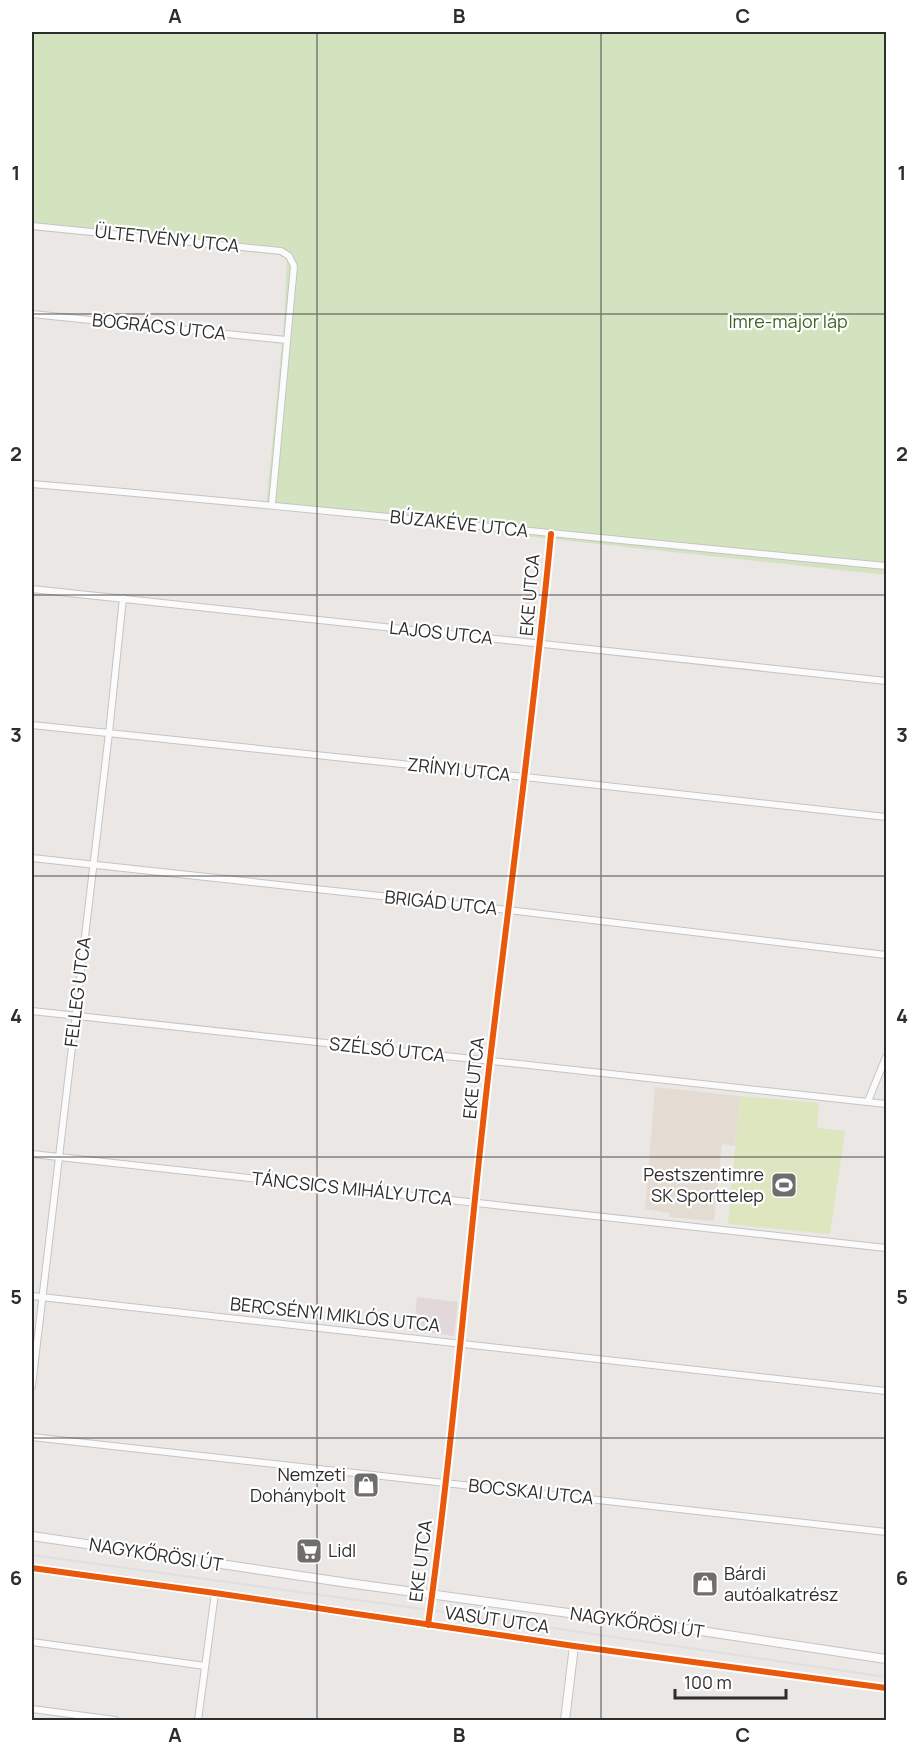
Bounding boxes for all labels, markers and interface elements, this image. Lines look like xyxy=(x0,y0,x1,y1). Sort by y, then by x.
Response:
text: A xyxy=(168,2,182,29)
text: B xyxy=(453,2,466,29)
text: C xyxy=(736,2,750,29)
text: 1 xyxy=(12,159,20,186)
text: 1 xyxy=(898,159,906,186)
street label: ÜLTETVÉNY UTCA xyxy=(94,218,241,258)
street label: BOGRÁCS UTCA xyxy=(91,307,228,345)
park label: Imre-major láp xyxy=(728,309,848,333)
text: 2 xyxy=(10,440,22,467)
text: 2 xyxy=(896,440,908,467)
street label: BÚZAKÉVE UTCA xyxy=(389,504,530,542)
street label: EKE UTCA xyxy=(513,552,545,637)
street label: LAJOS UTCA xyxy=(388,615,495,649)
text: 3 xyxy=(10,721,22,748)
text: 3 xyxy=(896,721,908,748)
street label: ZRÍNYI UTCA xyxy=(406,752,513,786)
street label: BRIGÁD UTCA xyxy=(384,884,499,920)
street label: FELLEG UTCA xyxy=(58,935,96,1048)
text: 4 xyxy=(10,1002,22,1029)
text: 4 xyxy=(896,1002,908,1029)
street label: SZÉLSŐ UTCA xyxy=(328,1031,447,1067)
street label: EKE UTCA xyxy=(457,1035,489,1120)
place label: Pestszentimre SK Sporttelep xyxy=(643,1162,764,1207)
street label: TÁNCSICS MIHÁLY UTCA xyxy=(251,1166,454,1211)
sports icon: Pestszentimre SK Sporttelep xyxy=(769,1170,799,1200)
text: 5 xyxy=(10,1283,22,1310)
text: 5 xyxy=(896,1283,908,1310)
street label: BERCSÉNYI MIKLÓS UTCA xyxy=(229,1291,442,1337)
place label: Nemzeti Dohánybolt xyxy=(250,1462,346,1507)
shop icon: Nemzeti Dohánybolt xyxy=(351,1470,381,1500)
street label: BOCSKAI UTCA xyxy=(467,1472,595,1510)
street label: EKE UTCA xyxy=(403,1518,437,1603)
street label: NAGYKŐRÖSI ÚT xyxy=(87,1532,225,1576)
supermarket icon: Lidl xyxy=(294,1536,324,1566)
place label: Lidl xyxy=(328,1538,356,1562)
place label: Bárdi autóalkatrész xyxy=(724,1561,839,1606)
text: 6 xyxy=(10,1564,22,1591)
text: 6 xyxy=(896,1564,908,1591)
shop icon: Bárdi autóalkatrész xyxy=(690,1569,720,1599)
street label: VASÚT UTCA xyxy=(443,1600,552,1638)
street label: NAGYKŐRÖSI ÚT xyxy=(568,1601,706,1643)
scale bar xyxy=(675,1662,786,1700)
text: 100 m xyxy=(684,1670,732,1694)
text: A xyxy=(168,1721,182,1748)
text: B xyxy=(453,1721,466,1748)
text: C xyxy=(736,1721,750,1748)

